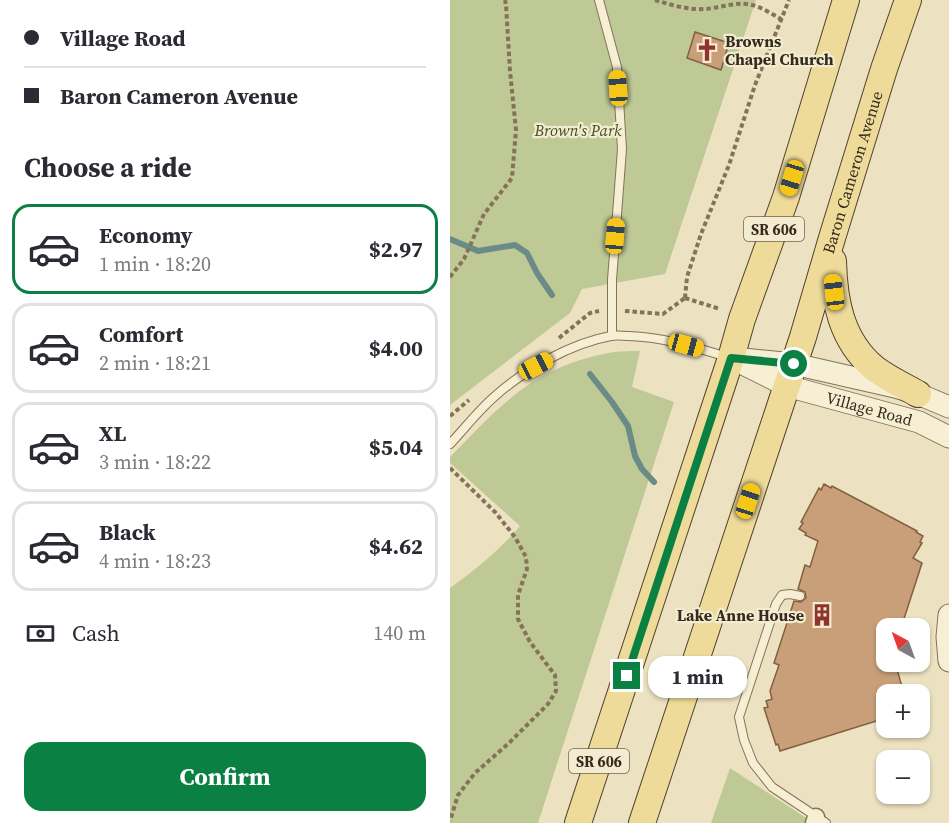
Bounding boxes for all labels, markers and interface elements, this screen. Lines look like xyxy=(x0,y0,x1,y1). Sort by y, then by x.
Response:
text: Village Road xyxy=(60,23,186,53)
place label: Browns Chapel Church xyxy=(725,30,834,70)
church icon: Browns Chapel Church xyxy=(694,37,720,63)
car xyxy=(608,69,628,107)
text: Baron Cameron Avenue xyxy=(60,81,298,111)
street label: Baron Cameron Avenue xyxy=(817,88,888,256)
park label: Brown's Park xyxy=(533,119,622,141)
text: Choose a ride xyxy=(24,149,192,186)
car xyxy=(778,158,806,198)
car xyxy=(604,217,626,255)
road number: SR 606 xyxy=(744,217,804,241)
text: Economy xyxy=(99,220,193,250)
icon: car xyxy=(27,222,81,276)
text: $2.97 xyxy=(369,234,423,264)
text: 1 min · 18:20 xyxy=(99,250,211,278)
car xyxy=(823,273,845,311)
text: Comfort xyxy=(99,319,183,349)
icon: car xyxy=(27,321,81,375)
car xyxy=(666,332,706,358)
text: $4.00 xyxy=(369,333,423,363)
text: 2 min · 18:21 xyxy=(99,349,211,377)
car xyxy=(516,350,556,382)
route start xyxy=(780,350,807,377)
street label: Village Road xyxy=(824,386,915,431)
text: XL xyxy=(99,418,126,448)
icon: car xyxy=(27,420,81,474)
text: $5.04 xyxy=(369,432,423,462)
text: 3 min · 18:22 xyxy=(99,448,211,476)
car xyxy=(734,481,762,521)
text: Black xyxy=(99,517,156,547)
icon: car xyxy=(27,519,81,573)
text: $4.62 xyxy=(369,531,423,561)
text: 4 min · 18:23 xyxy=(99,547,211,575)
building icon: Lake Anne House xyxy=(809,602,835,628)
place label: Lake Anne House xyxy=(677,604,804,626)
icon: cash xyxy=(24,617,57,650)
text: Cash xyxy=(72,618,120,648)
north arrow xyxy=(876,618,930,672)
map controls xyxy=(876,618,930,804)
text: 140 m xyxy=(373,619,426,647)
callout: 1 min xyxy=(648,655,747,697)
route end xyxy=(613,662,640,689)
text: 1 min xyxy=(672,663,723,691)
button: + xyxy=(876,684,930,738)
button: Confirm xyxy=(24,742,426,811)
road number: SR 606 xyxy=(569,749,629,773)
button: − xyxy=(876,750,930,804)

